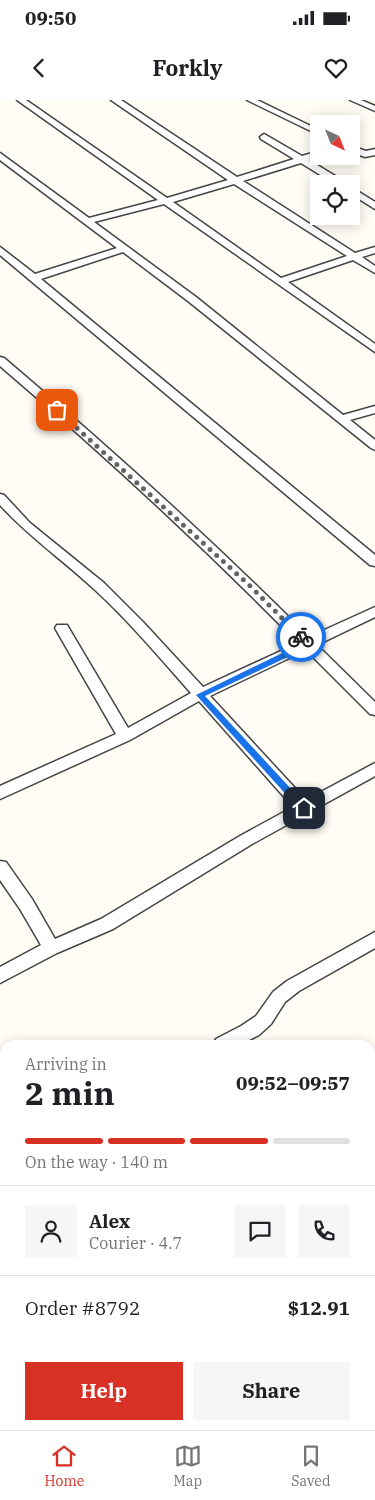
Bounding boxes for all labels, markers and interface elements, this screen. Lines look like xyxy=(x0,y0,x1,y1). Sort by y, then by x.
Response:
text: 09:50 xyxy=(25,6,76,30)
text: Forkly xyxy=(152,53,223,82)
icon: back xyxy=(25,54,53,82)
icon: heart xyxy=(322,54,350,82)
north arrow xyxy=(310,115,360,165)
map controls xyxy=(310,115,360,225)
button: locate xyxy=(310,175,360,225)
pin xyxy=(36,389,78,431)
icon: bag xyxy=(43,396,71,424)
courier xyxy=(276,612,326,662)
icon: bike xyxy=(287,623,315,651)
pin xyxy=(283,787,325,829)
icon: home xyxy=(290,794,318,822)
text: Arriving in xyxy=(25,1054,107,1074)
text: 09:52–09:57 xyxy=(236,1071,350,1095)
text: 2 min xyxy=(25,1072,115,1114)
text: On the way · 140 m xyxy=(25,1152,168,1172)
button: person xyxy=(25,1205,77,1257)
button: chat xyxy=(234,1205,286,1257)
button: phone xyxy=(298,1205,350,1257)
text: Alex xyxy=(89,1209,130,1233)
text: Courier · 4.7 xyxy=(89,1233,182,1253)
text: Order #8792 xyxy=(25,1296,140,1320)
text: $12.91 xyxy=(288,1296,350,1320)
button: Help xyxy=(25,1362,183,1420)
button: Share xyxy=(193,1362,350,1420)
tab: Home xyxy=(45,1442,84,1490)
tab: Map xyxy=(174,1442,202,1490)
tab: Saved xyxy=(291,1442,330,1490)

